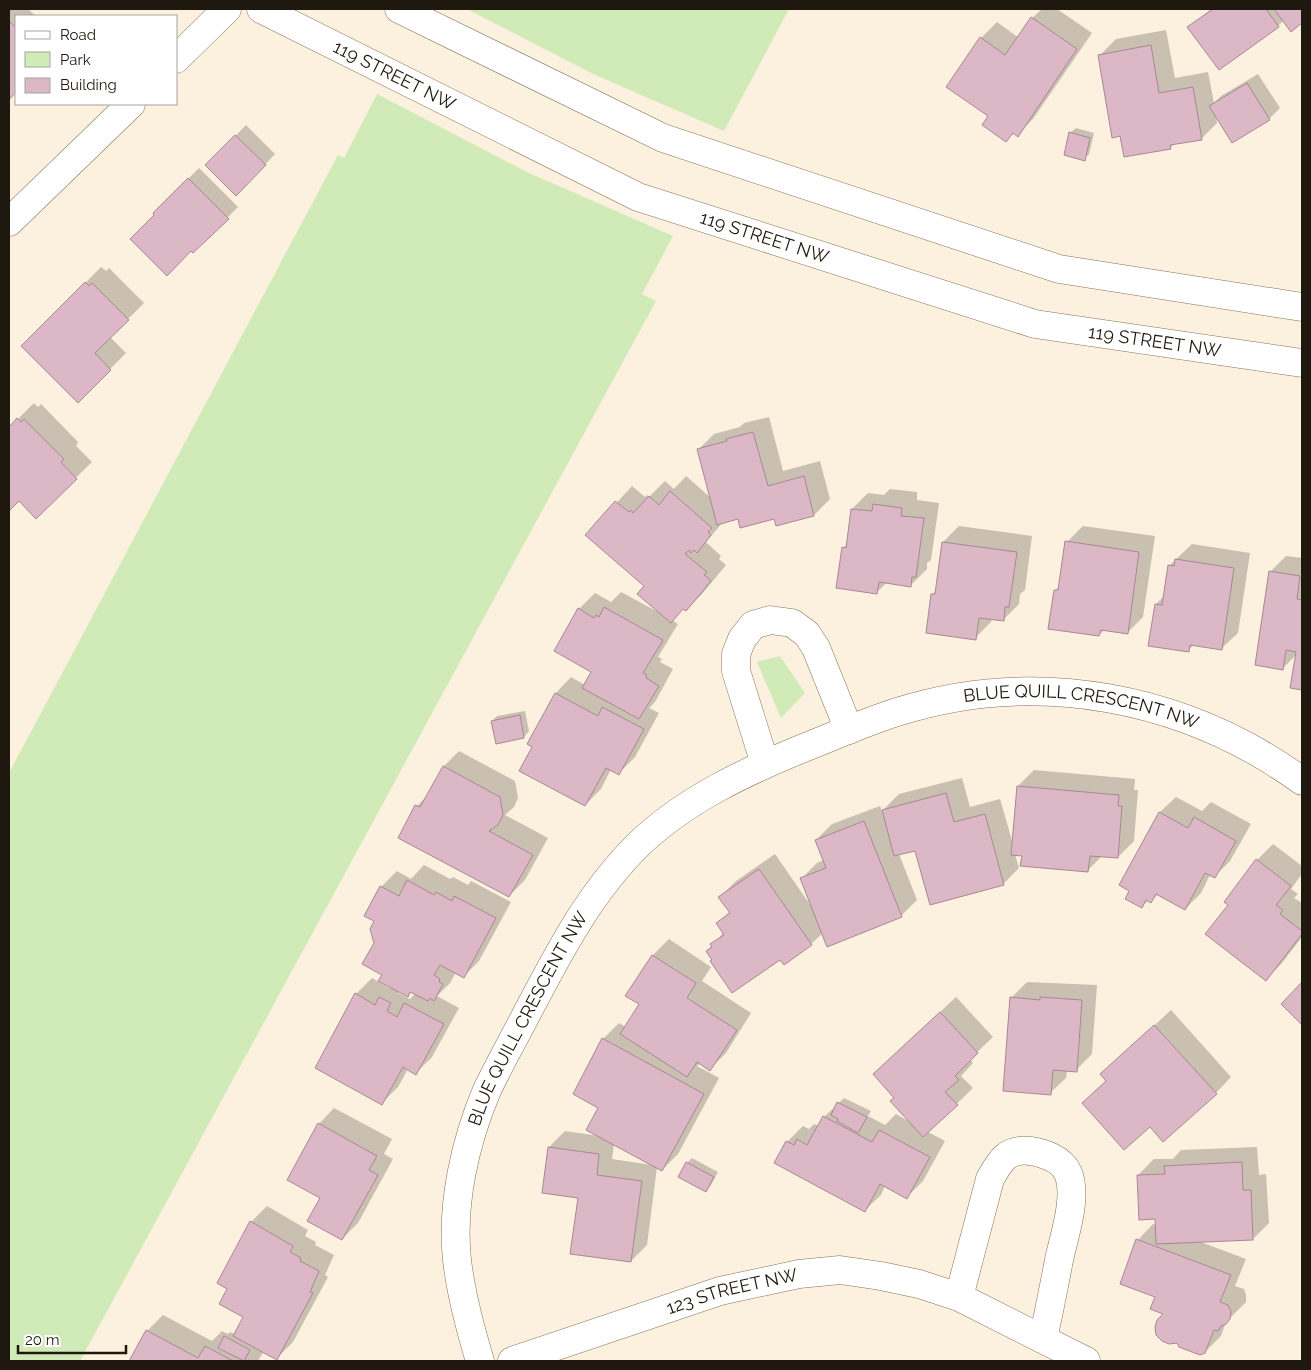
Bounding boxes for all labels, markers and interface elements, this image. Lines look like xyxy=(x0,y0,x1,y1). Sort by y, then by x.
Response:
legend xyxy=(15,15,178,105)
text: Road xyxy=(60,26,96,44)
street label: 119 STREET NW xyxy=(330,36,459,114)
text: Park xyxy=(60,51,91,69)
text: Building xyxy=(60,76,117,94)
street label: 119 STREET NW xyxy=(698,207,832,267)
street label: 119 STREET NW xyxy=(1087,321,1223,361)
street label: BLUE QUILL CRESCENT NW xyxy=(962,680,1202,733)
street label: BLUE QUILL CRESCENT NW xyxy=(463,907,592,1128)
street label: 123 STREET NW xyxy=(664,1264,799,1318)
scale bar xyxy=(18,1322,125,1354)
text: 20 m xyxy=(25,1331,60,1349)

